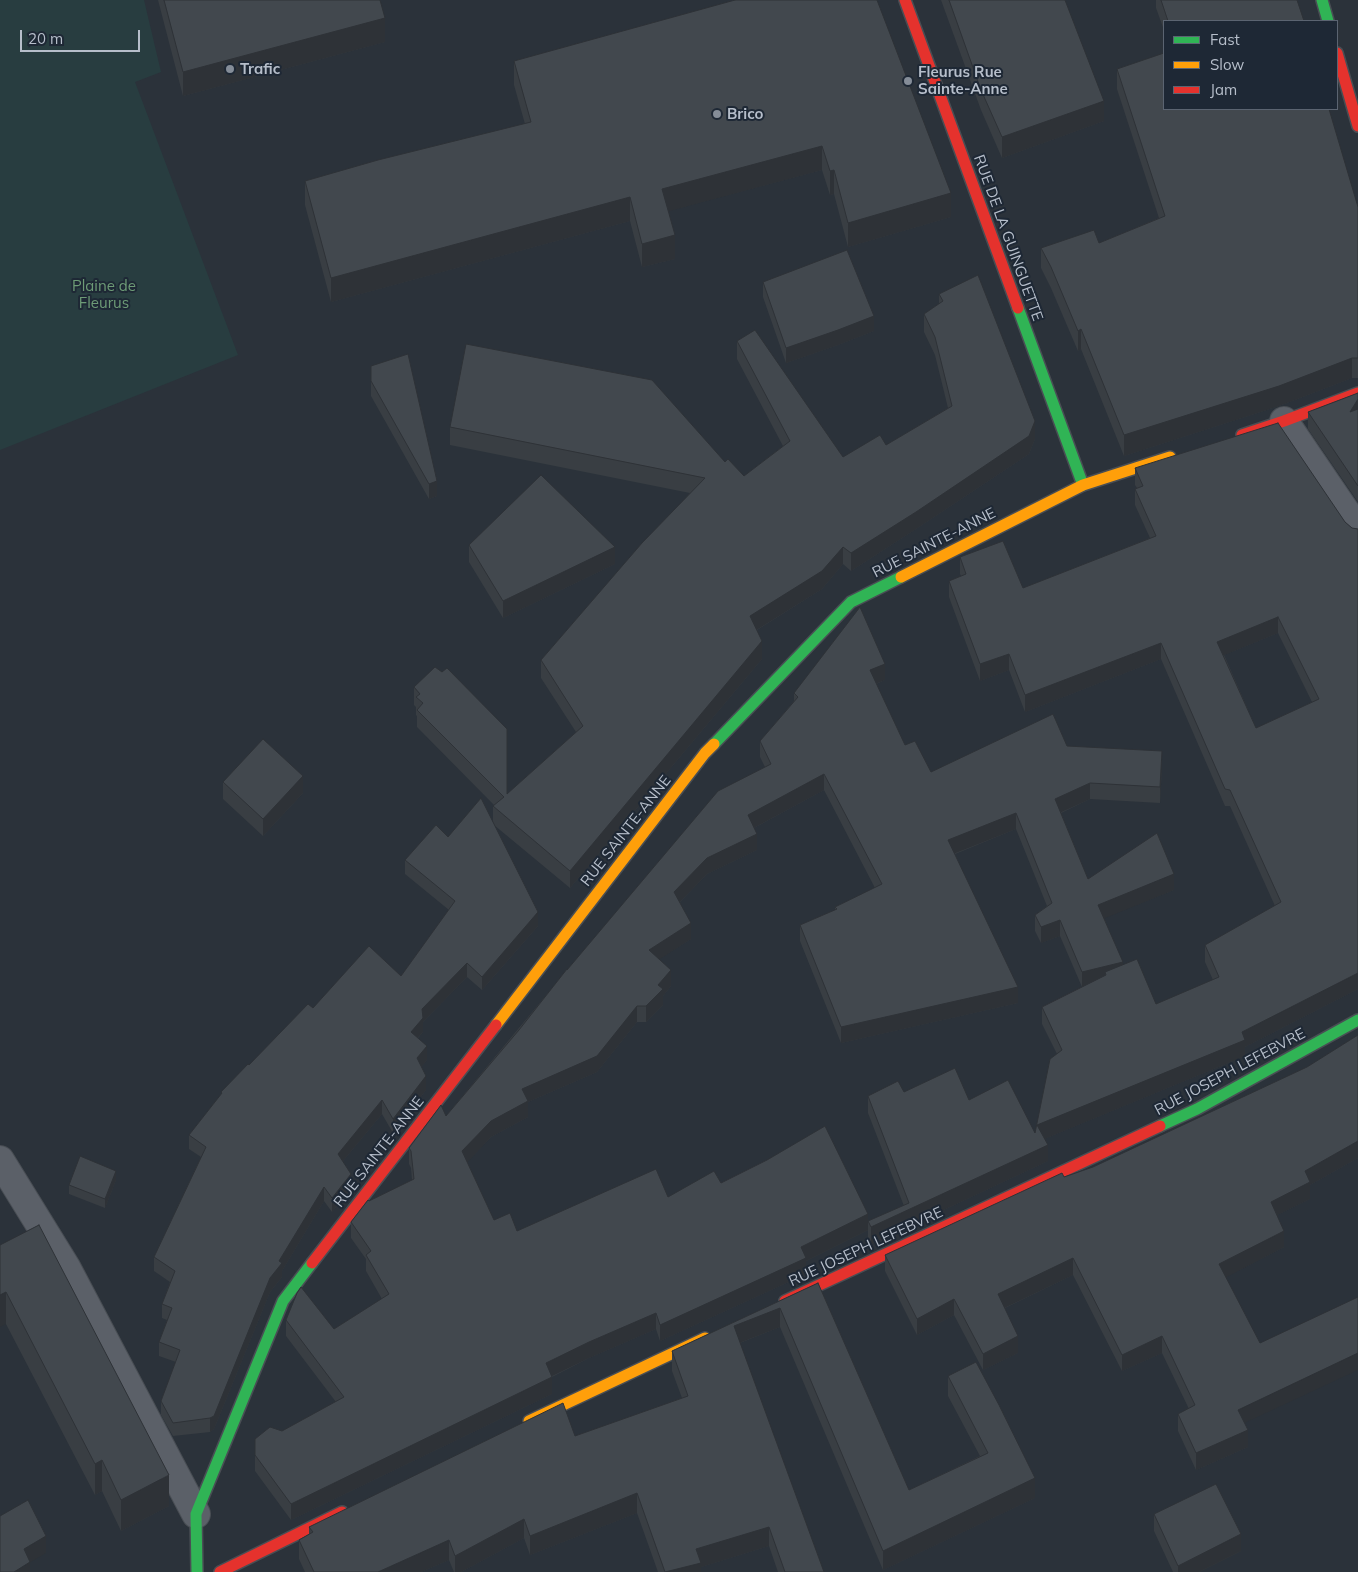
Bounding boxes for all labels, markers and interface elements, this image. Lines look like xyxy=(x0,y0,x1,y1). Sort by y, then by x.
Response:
scale bar xyxy=(22,20,142,52)
legend xyxy=(1163,20,1338,110)
text: 20 m xyxy=(28,29,63,48)
text: Fast xyxy=(1210,30,1240,49)
text: Slow xyxy=(1210,55,1244,74)
place label: Trafic xyxy=(240,60,280,78)
marker: Trafic xyxy=(224,63,236,75)
place label: Fleurus Rue Sainte-Anne xyxy=(918,63,1008,98)
marker: Fleurus Rue Sainte-Anne xyxy=(902,75,914,87)
text: Jam xyxy=(1210,80,1237,99)
place label: Brico xyxy=(727,105,763,123)
marker: Brico xyxy=(711,108,723,120)
street label: RUE DE LA GUINGUETTE xyxy=(970,152,1046,324)
park label: Plaine de Fleurus xyxy=(72,277,136,312)
street label: RUE SAINTE-ANNE xyxy=(869,504,999,582)
street label: RUE SAINTE-ANNE xyxy=(577,772,675,890)
street label: RUE JOSEPH LEFEBVRE xyxy=(1152,1025,1308,1119)
street label: RUE SAINTE-ANNE xyxy=(330,1093,428,1211)
street label: RUE JOSEPH LEFEBVRE xyxy=(786,1203,946,1291)

